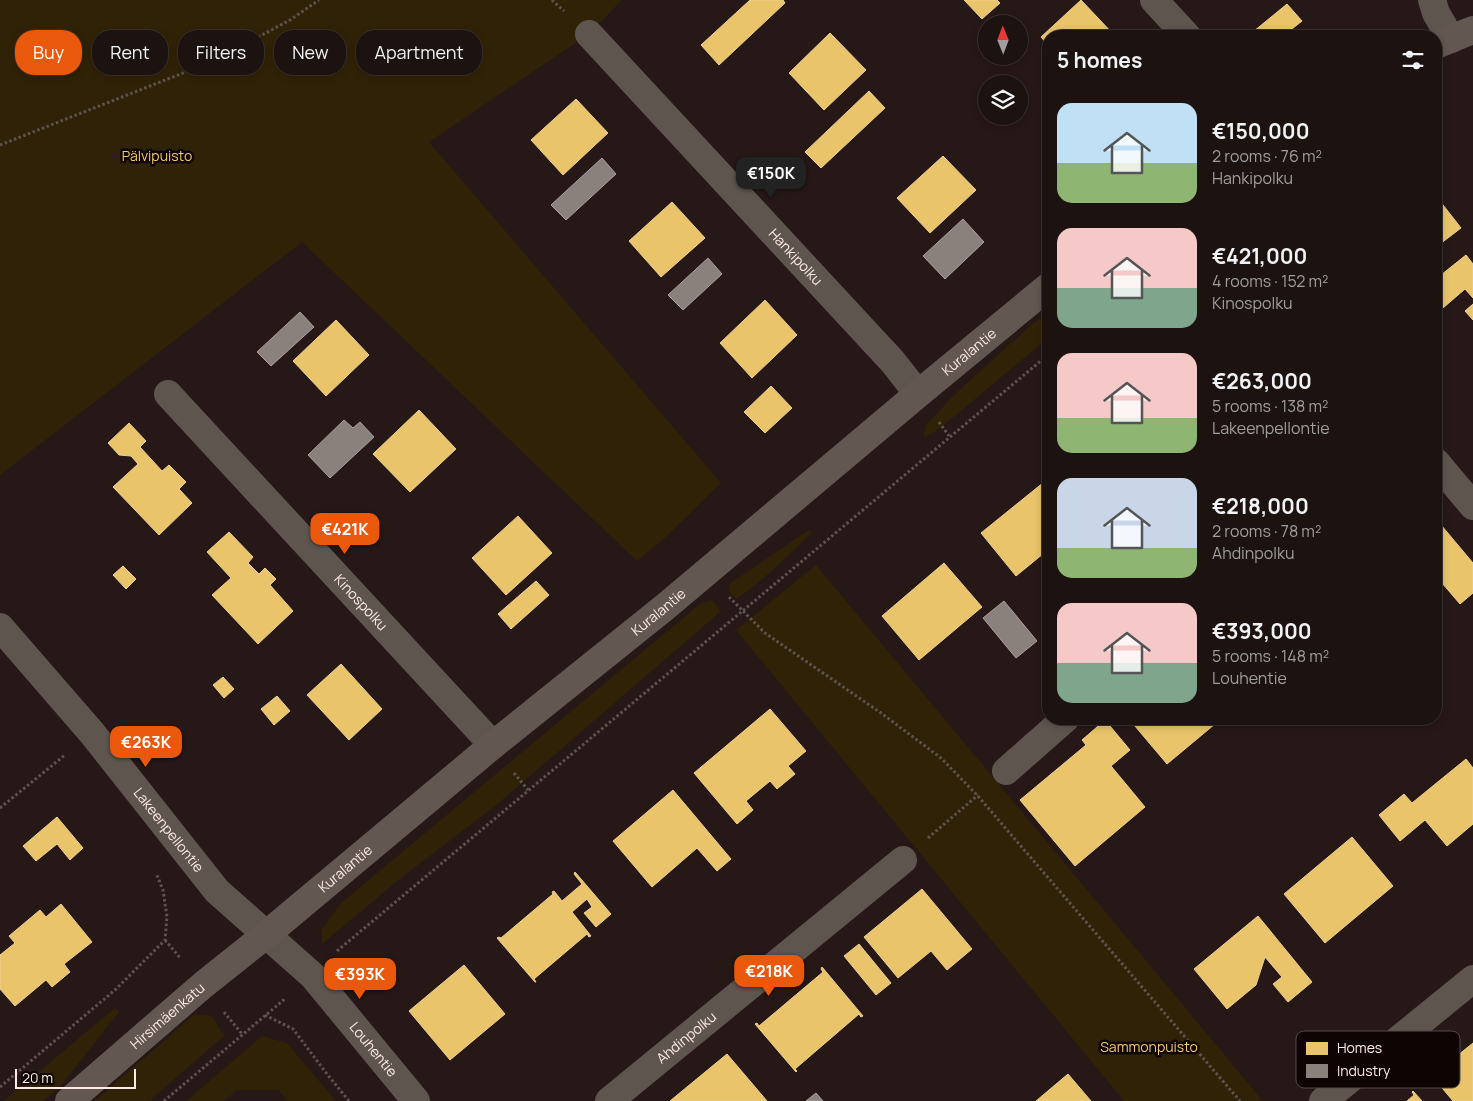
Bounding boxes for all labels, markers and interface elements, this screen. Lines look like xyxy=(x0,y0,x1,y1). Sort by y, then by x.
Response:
north arrow xyxy=(978,15,1028,65)
map controls xyxy=(978,15,1028,125)
chip: Buy xyxy=(15,30,82,75)
chip: Rent xyxy=(92,30,168,75)
chip: Filters xyxy=(178,30,264,75)
chip: New xyxy=(274,30,346,75)
chip: Apartment xyxy=(356,30,482,75)
text: 5 homes xyxy=(1057,46,1142,74)
icon: filters xyxy=(1399,46,1427,74)
button: layers xyxy=(978,75,1028,125)
text: €150,000 xyxy=(1212,117,1309,145)
icon: home xyxy=(1097,123,1157,183)
text: 2 rooms · 76 m² xyxy=(1212,145,1322,167)
park label: Pälvipuisto xyxy=(122,146,192,165)
pin: €150K xyxy=(736,156,806,199)
text: €150K xyxy=(747,162,795,184)
text: Hankipolku xyxy=(1212,167,1293,189)
street label: Hankipolku xyxy=(765,224,827,289)
text: €421,000 xyxy=(1212,242,1307,270)
icon: home xyxy=(1097,248,1157,308)
text: 4 rooms · 152 m² xyxy=(1212,270,1328,292)
text: Kinospolku xyxy=(1212,292,1293,314)
street label: Kuralantie xyxy=(937,324,1000,380)
text: €263,000 xyxy=(1212,367,1312,395)
icon: home xyxy=(1097,373,1157,433)
text: 5 rooms · 138 m² xyxy=(1212,395,1329,417)
text: Lakeenpellontie xyxy=(1212,417,1330,439)
text: €218,000 xyxy=(1212,492,1309,520)
icon: home xyxy=(1097,498,1157,558)
pin: €421K xyxy=(310,512,380,555)
text: €421K xyxy=(321,518,369,540)
text: 2 rooms · 78 m² xyxy=(1212,520,1321,542)
text: Ahdinpolku xyxy=(1212,542,1294,564)
street label: Kinospolku xyxy=(330,570,392,634)
street label: Kuralantie xyxy=(627,584,689,640)
text: €393,000 xyxy=(1212,617,1312,645)
icon: home xyxy=(1097,623,1157,683)
text: 5 rooms · 148 m² xyxy=(1212,645,1329,667)
text: Louhentie xyxy=(1212,667,1287,689)
pin: €263K xyxy=(111,726,181,768)
text: €263K xyxy=(121,731,171,753)
street label: Lakeenpellontie xyxy=(130,783,209,876)
street label: Kuralantie xyxy=(314,840,376,896)
pin: €218K xyxy=(734,954,804,997)
pin: €393K xyxy=(325,958,395,1000)
text: €218K xyxy=(745,960,793,982)
text: €393K xyxy=(335,963,385,985)
street label: Hirsimäenkatu xyxy=(126,978,208,1053)
street label: Ahdinpolku xyxy=(652,1007,720,1067)
street label: Louhentie xyxy=(346,1018,402,1080)
legend xyxy=(1296,1031,1460,1088)
park label: Sammonpuisto xyxy=(1100,1037,1198,1056)
text: Homes xyxy=(1337,1038,1382,1057)
text: Industry xyxy=(1337,1061,1391,1080)
scale bar xyxy=(15,1066,136,1089)
text: 20 m xyxy=(22,1068,53,1087)

